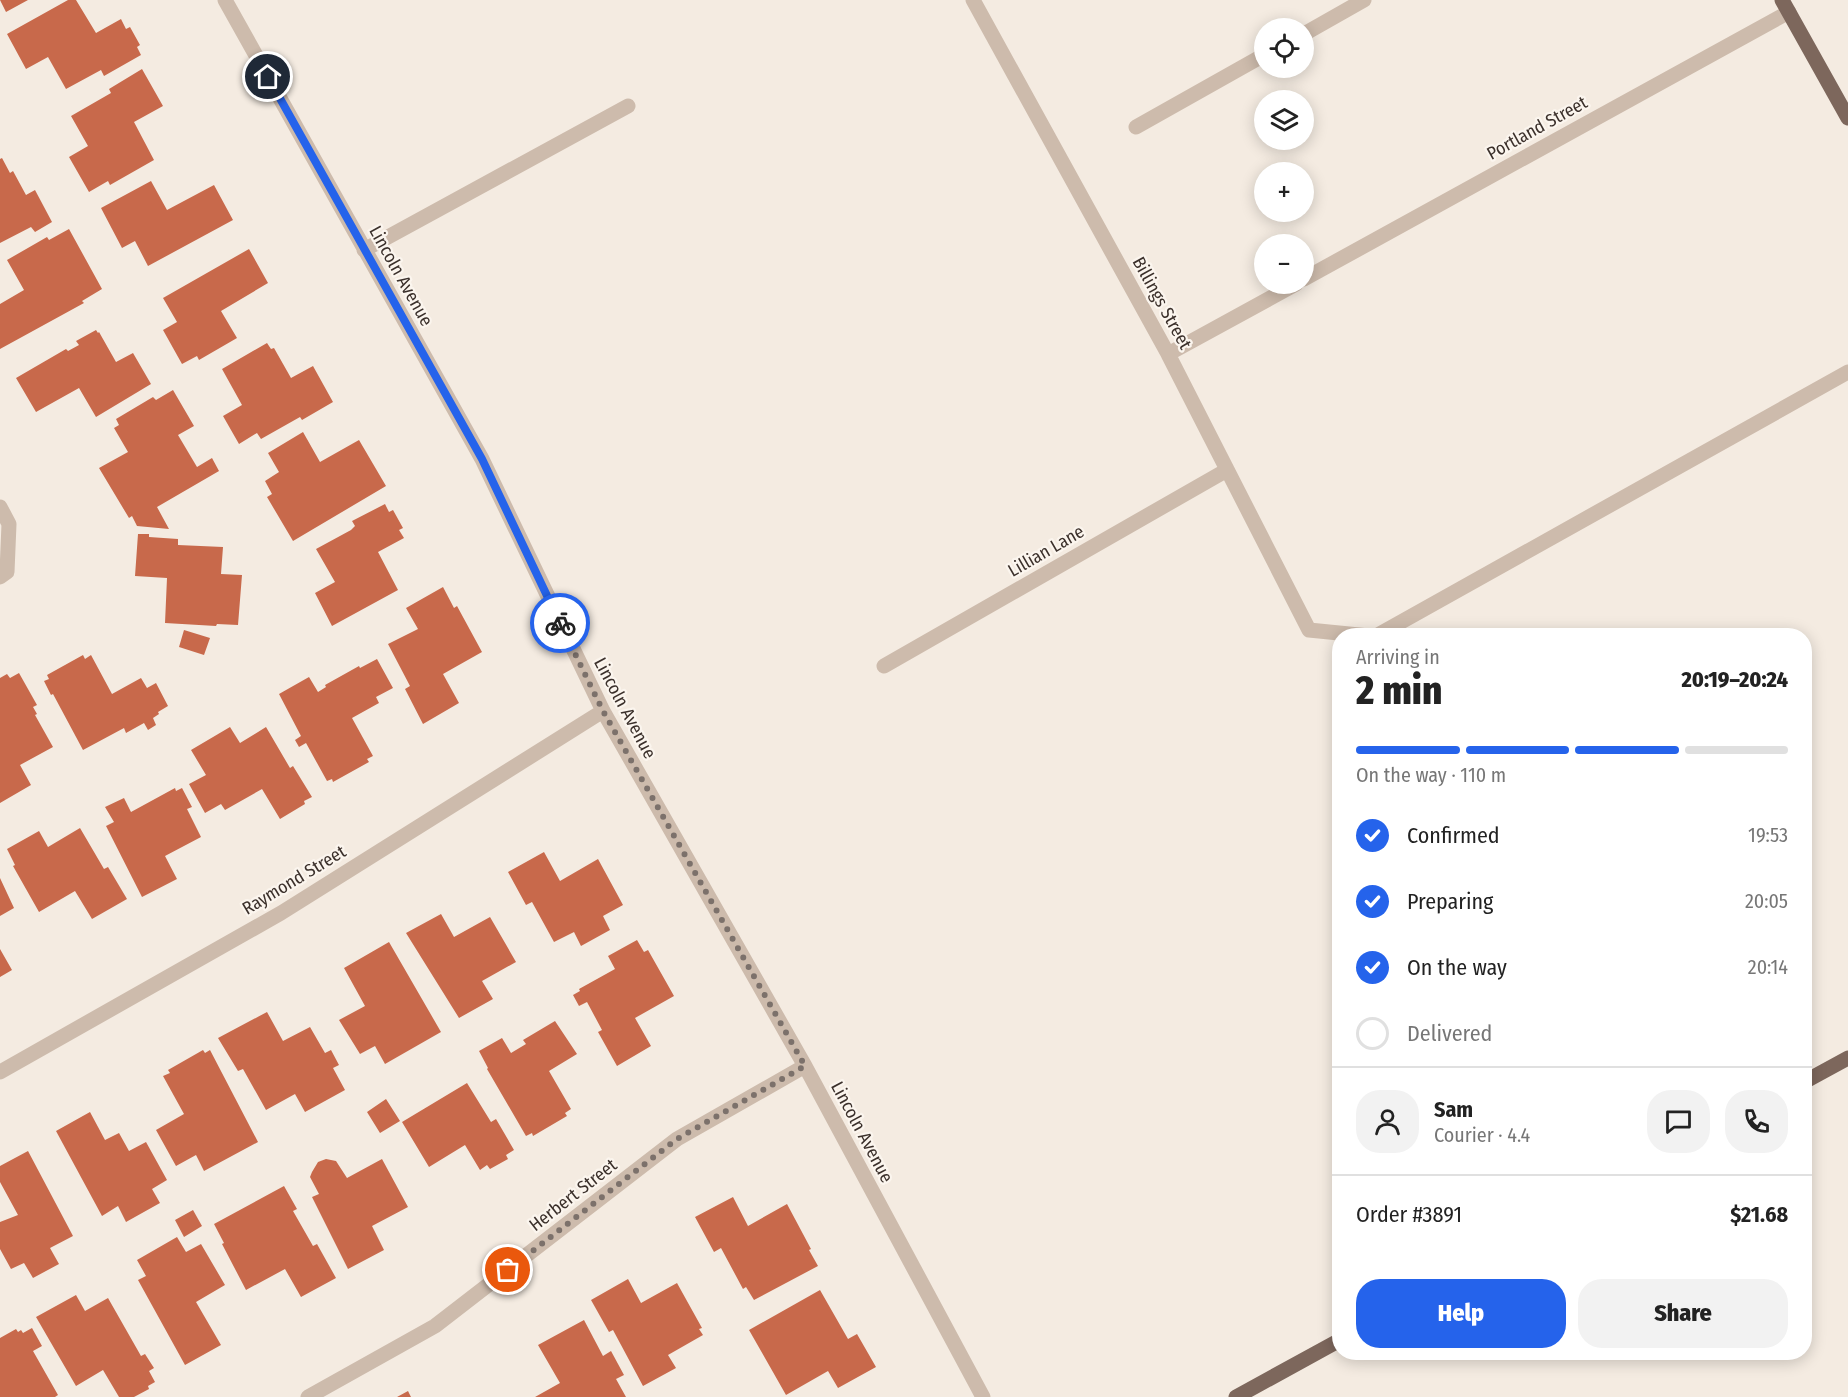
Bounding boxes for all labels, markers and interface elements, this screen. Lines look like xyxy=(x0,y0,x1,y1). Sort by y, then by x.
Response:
map controls xyxy=(1254,18,1314,294)
button: locate xyxy=(1254,18,1314,78)
pin xyxy=(242,51,293,102)
icon: home xyxy=(251,60,284,93)
button: layers xyxy=(1254,90,1314,150)
street label: Portland Street xyxy=(1483,91,1591,165)
button: + xyxy=(1254,162,1314,222)
street label: Lincoln Avenue xyxy=(364,222,438,330)
button: − xyxy=(1254,234,1314,294)
street label: Billings Street xyxy=(1128,253,1197,353)
street label: Lillian Lane xyxy=(1004,520,1088,582)
courier xyxy=(530,593,590,653)
icon: bike xyxy=(544,607,577,640)
text: Arriving in xyxy=(1356,645,1440,669)
street label: Lincoln Avenue xyxy=(589,654,661,762)
text: 20:19–20:24 xyxy=(1681,666,1788,693)
text: 2 min xyxy=(1356,668,1442,714)
text: On the way · 110 m xyxy=(1356,763,1506,787)
icon: check xyxy=(1356,819,1389,852)
text: Confirmed xyxy=(1407,822,1500,849)
text: 19:53 xyxy=(1748,823,1788,847)
street label: Raymond Street xyxy=(238,840,350,920)
icon: check xyxy=(1356,885,1389,918)
text: Preparing xyxy=(1407,888,1493,915)
text: 20:05 xyxy=(1745,889,1788,913)
icon: check xyxy=(1356,951,1389,984)
text: On the way xyxy=(1407,954,1507,981)
text: 20:14 xyxy=(1748,955,1788,979)
text: Delivered xyxy=(1407,1020,1492,1047)
street label: Lincoln Avenue xyxy=(826,1078,898,1186)
button: person xyxy=(1356,1090,1419,1153)
button: chat xyxy=(1647,1090,1710,1153)
button: phone xyxy=(1725,1090,1788,1153)
text: Sam xyxy=(1434,1096,1473,1123)
text: Courier · 4.4 xyxy=(1434,1123,1530,1147)
street label: Herbert Street xyxy=(525,1154,621,1236)
text: Order #3891 xyxy=(1356,1201,1462,1228)
text: $21.68 xyxy=(1730,1201,1788,1228)
pin xyxy=(482,1244,533,1295)
icon: bag xyxy=(491,1253,524,1286)
button: Help xyxy=(1356,1279,1566,1348)
button: Share xyxy=(1578,1279,1788,1348)

